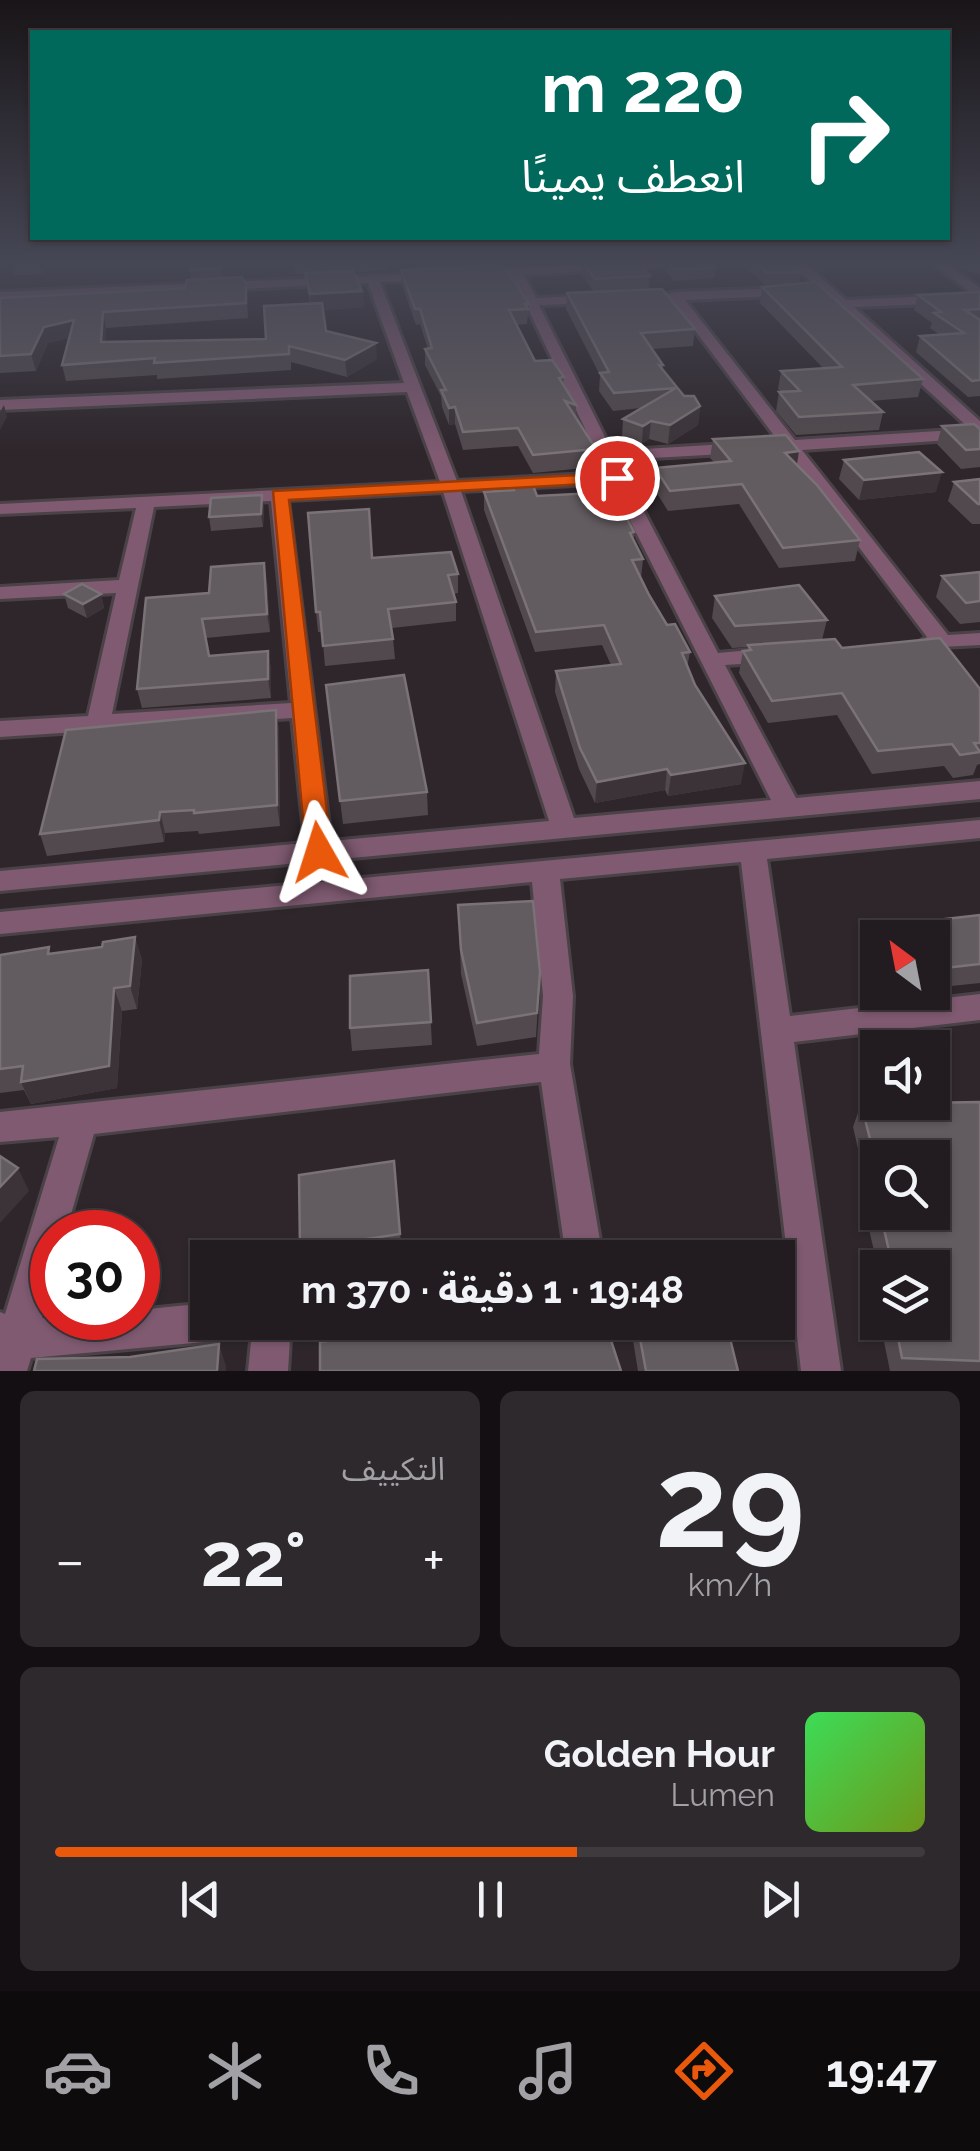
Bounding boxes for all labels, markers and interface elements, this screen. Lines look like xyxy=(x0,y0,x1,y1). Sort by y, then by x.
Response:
text: 220 m xyxy=(541,46,745,128)
icon: right xyxy=(780,70,910,200)
text: انعطف يمينًا xyxy=(521,150,745,203)
pin xyxy=(575,436,660,521)
icon: arrive xyxy=(590,451,645,506)
position arrow xyxy=(267,800,371,904)
north arrow xyxy=(860,920,950,1010)
map controls xyxy=(860,920,950,1340)
button: sound xyxy=(860,1030,950,1120)
button: search xyxy=(860,1140,950,1230)
speed limit sign: 30 xyxy=(30,1210,160,1340)
button: layers xyxy=(860,1250,950,1340)
text: 19:48 · 1 دقيقة · 370 m xyxy=(301,1267,684,1312)
text: 29 xyxy=(655,1425,805,1577)
text: التكييف xyxy=(342,1450,445,1487)
text: 22° xyxy=(201,1515,306,1604)
text: − xyxy=(55,1528,85,1593)
text: + xyxy=(422,1528,445,1593)
text: km/h xyxy=(688,1566,772,1603)
text: Golden Hour xyxy=(544,1731,775,1776)
text: Lumen xyxy=(671,1776,775,1813)
icon: previous xyxy=(173,1872,228,1927)
icon: pause xyxy=(463,1872,518,1927)
icon: next xyxy=(753,1872,808,1927)
icon: car xyxy=(43,2036,113,2106)
icon: climate xyxy=(200,2036,270,2106)
icon: phone xyxy=(356,2036,426,2106)
icon: music xyxy=(513,2036,583,2106)
icon: directions xyxy=(669,2036,739,2106)
text: 19:47 xyxy=(826,2045,937,2098)

